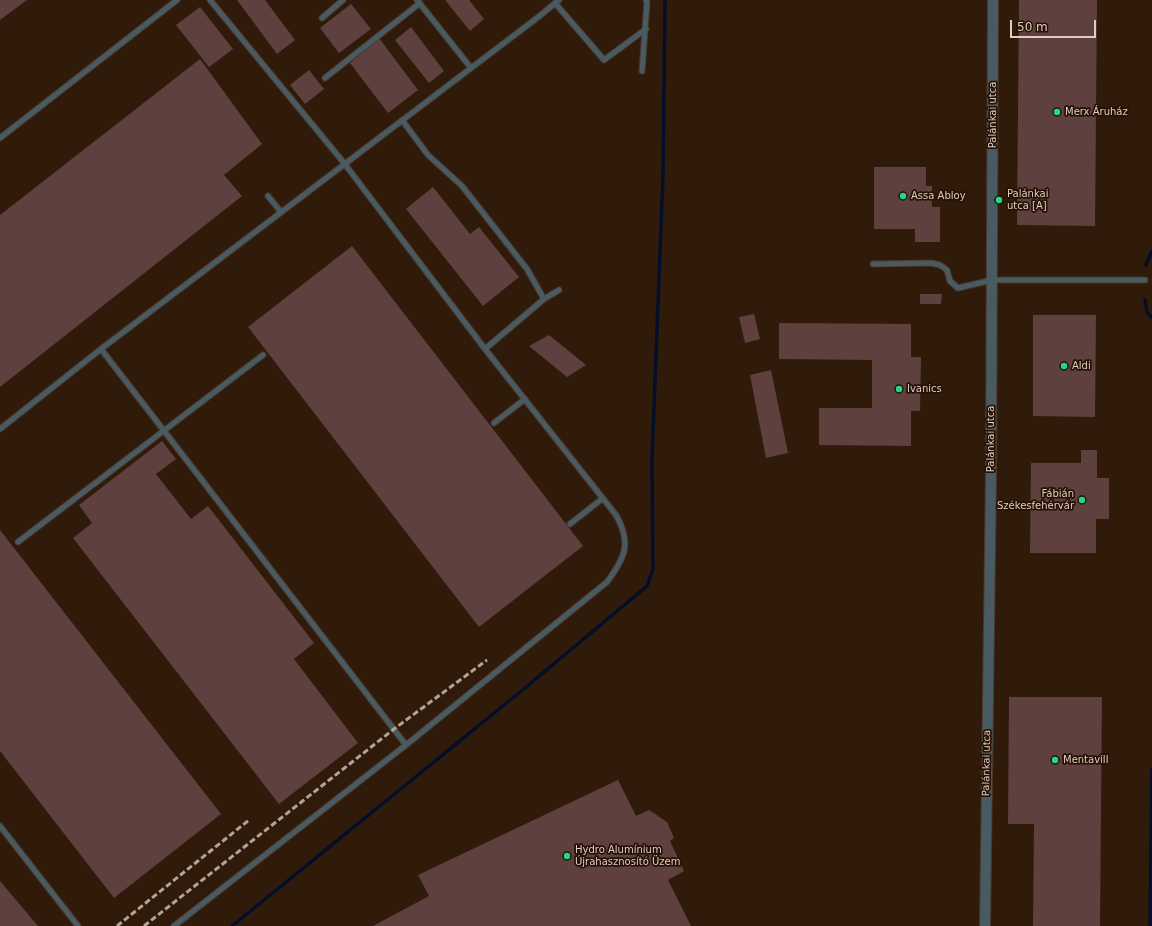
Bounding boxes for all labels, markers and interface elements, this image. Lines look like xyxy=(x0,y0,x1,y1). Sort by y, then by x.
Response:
scale bar xyxy=(1012,12,1098,38)
text: 50 m xyxy=(1017,20,1048,34)
street label: Palánkai utca xyxy=(987,82,999,148)
place label: Merx Áruház xyxy=(1065,106,1128,118)
marker: Merx Áruház xyxy=(1052,107,1062,117)
place label: Palánkai utca [A] xyxy=(1007,188,1048,212)
place label: Assa Abloy xyxy=(911,190,966,202)
marker: Assa Abloy xyxy=(898,191,908,201)
marker: Palánkai utca [A] xyxy=(994,195,1004,205)
place label: Aldi xyxy=(1072,360,1091,372)
marker: Aldi xyxy=(1059,361,1069,371)
place label: Ivanics xyxy=(907,383,942,395)
marker: Ivanics xyxy=(894,384,904,394)
street label: Palánkai utca xyxy=(985,406,997,472)
place label: Fábián Székesfehérvár xyxy=(997,488,1074,512)
marker: Fábián Székesfehérvár xyxy=(1077,495,1087,505)
street label: Palánkai utca xyxy=(980,730,994,796)
place label: Mentavill xyxy=(1063,754,1108,766)
marker: Mentavill xyxy=(1050,755,1060,765)
place label: Hydro Alumínium Újrahasznosító Üzem xyxy=(575,844,680,868)
marker: Hydro Alumínium Újrahasznosító Üzem xyxy=(562,851,572,861)

